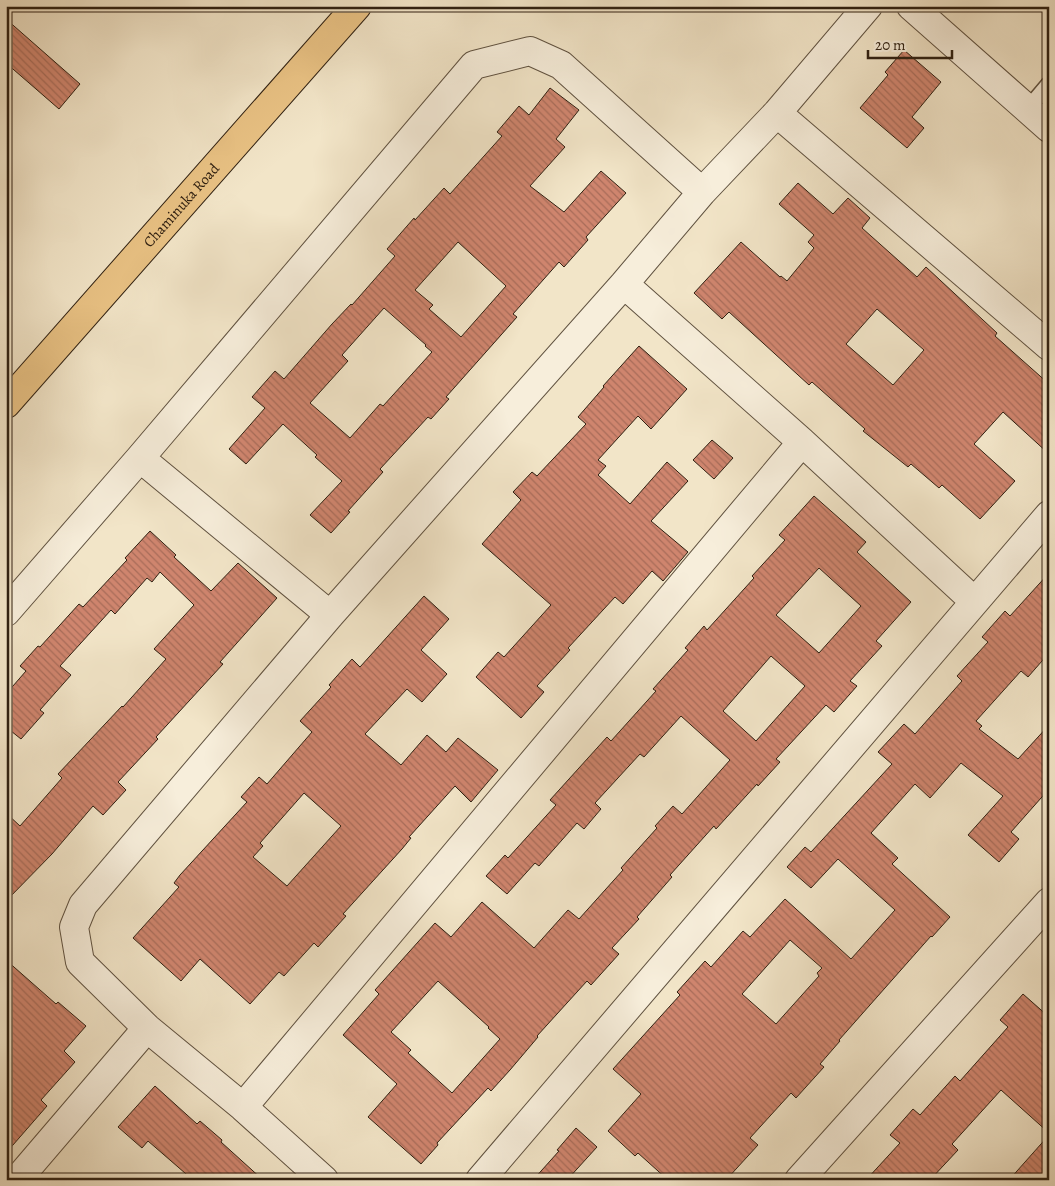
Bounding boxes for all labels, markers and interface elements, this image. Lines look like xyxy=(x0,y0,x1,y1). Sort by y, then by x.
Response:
scale bar xyxy=(868,28,951,60)
text: 20 m xyxy=(875,35,906,55)
street label: Chaminuka Road xyxy=(139,158,224,252)

